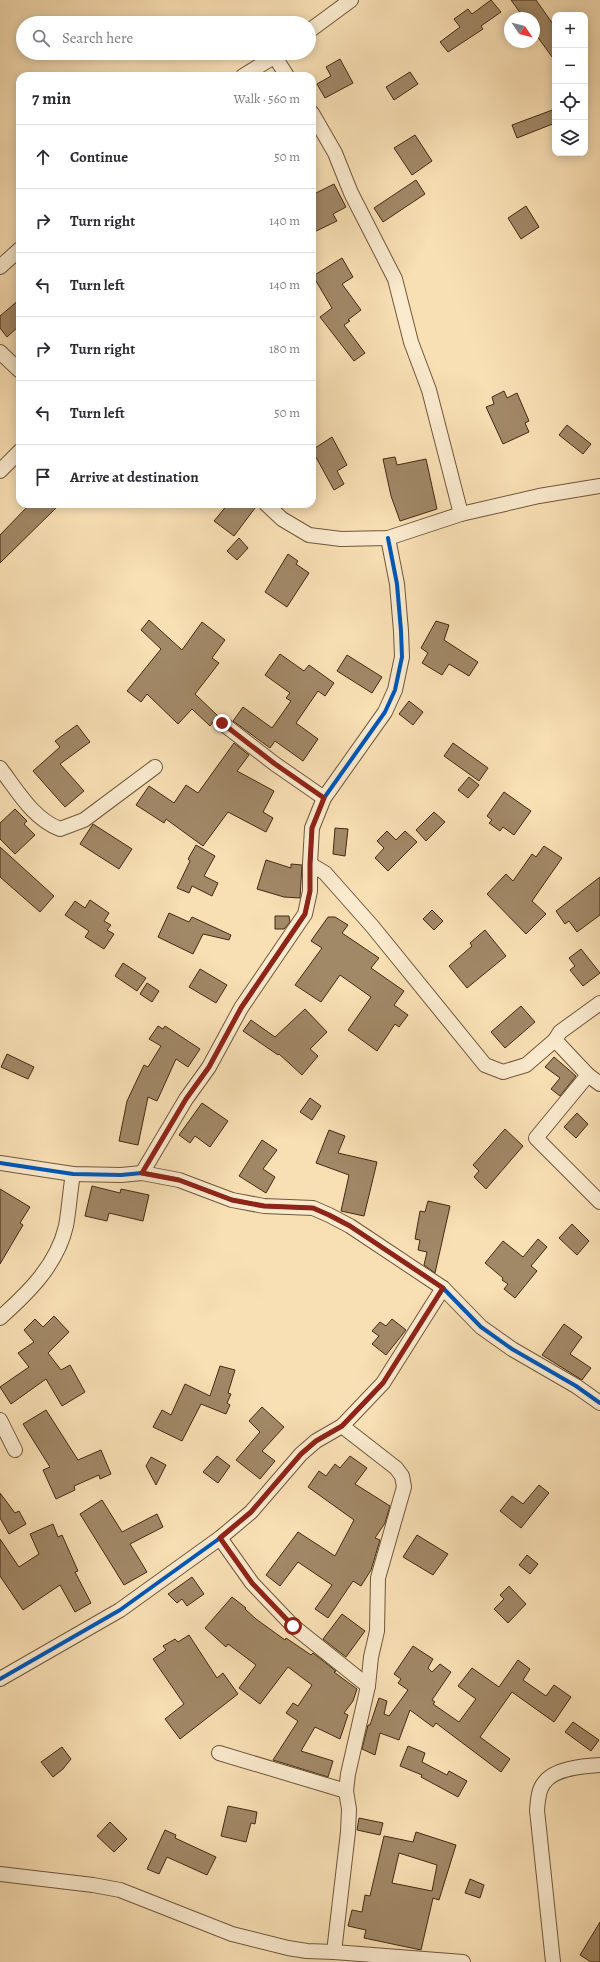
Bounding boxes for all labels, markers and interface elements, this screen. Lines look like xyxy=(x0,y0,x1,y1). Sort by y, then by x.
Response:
north arrow xyxy=(504,12,540,48)
map controls xyxy=(552,12,588,156)
button: + xyxy=(552,12,588,48)
search box xyxy=(16,16,316,60)
icon: search xyxy=(30,27,52,49)
text: Search here xyxy=(62,28,133,48)
button: − xyxy=(552,48,588,84)
button: locate xyxy=(552,84,588,120)
text: 7 min xyxy=(32,87,71,110)
text: Walk · 560 m xyxy=(234,90,300,107)
button: layers xyxy=(552,120,588,156)
icon: ahead xyxy=(32,146,54,168)
text: Continue xyxy=(70,147,128,167)
text: 50 m xyxy=(274,148,300,165)
icon: right xyxy=(32,210,54,232)
text: Turn right xyxy=(70,211,135,231)
text: 140 m xyxy=(269,212,300,229)
icon: left xyxy=(32,274,54,296)
text: Turn left xyxy=(70,275,125,295)
text: 140 m xyxy=(269,276,300,293)
icon: right xyxy=(32,338,54,360)
text: Turn right xyxy=(70,339,135,359)
text: 180 m xyxy=(269,340,300,357)
icon: left xyxy=(32,402,54,424)
text: Turn left xyxy=(70,403,125,423)
text: 50 m xyxy=(274,404,300,421)
icon: arrive xyxy=(32,466,54,488)
text: Arrive at destination xyxy=(70,467,199,487)
route end xyxy=(213,714,231,732)
route start xyxy=(284,1617,302,1635)

